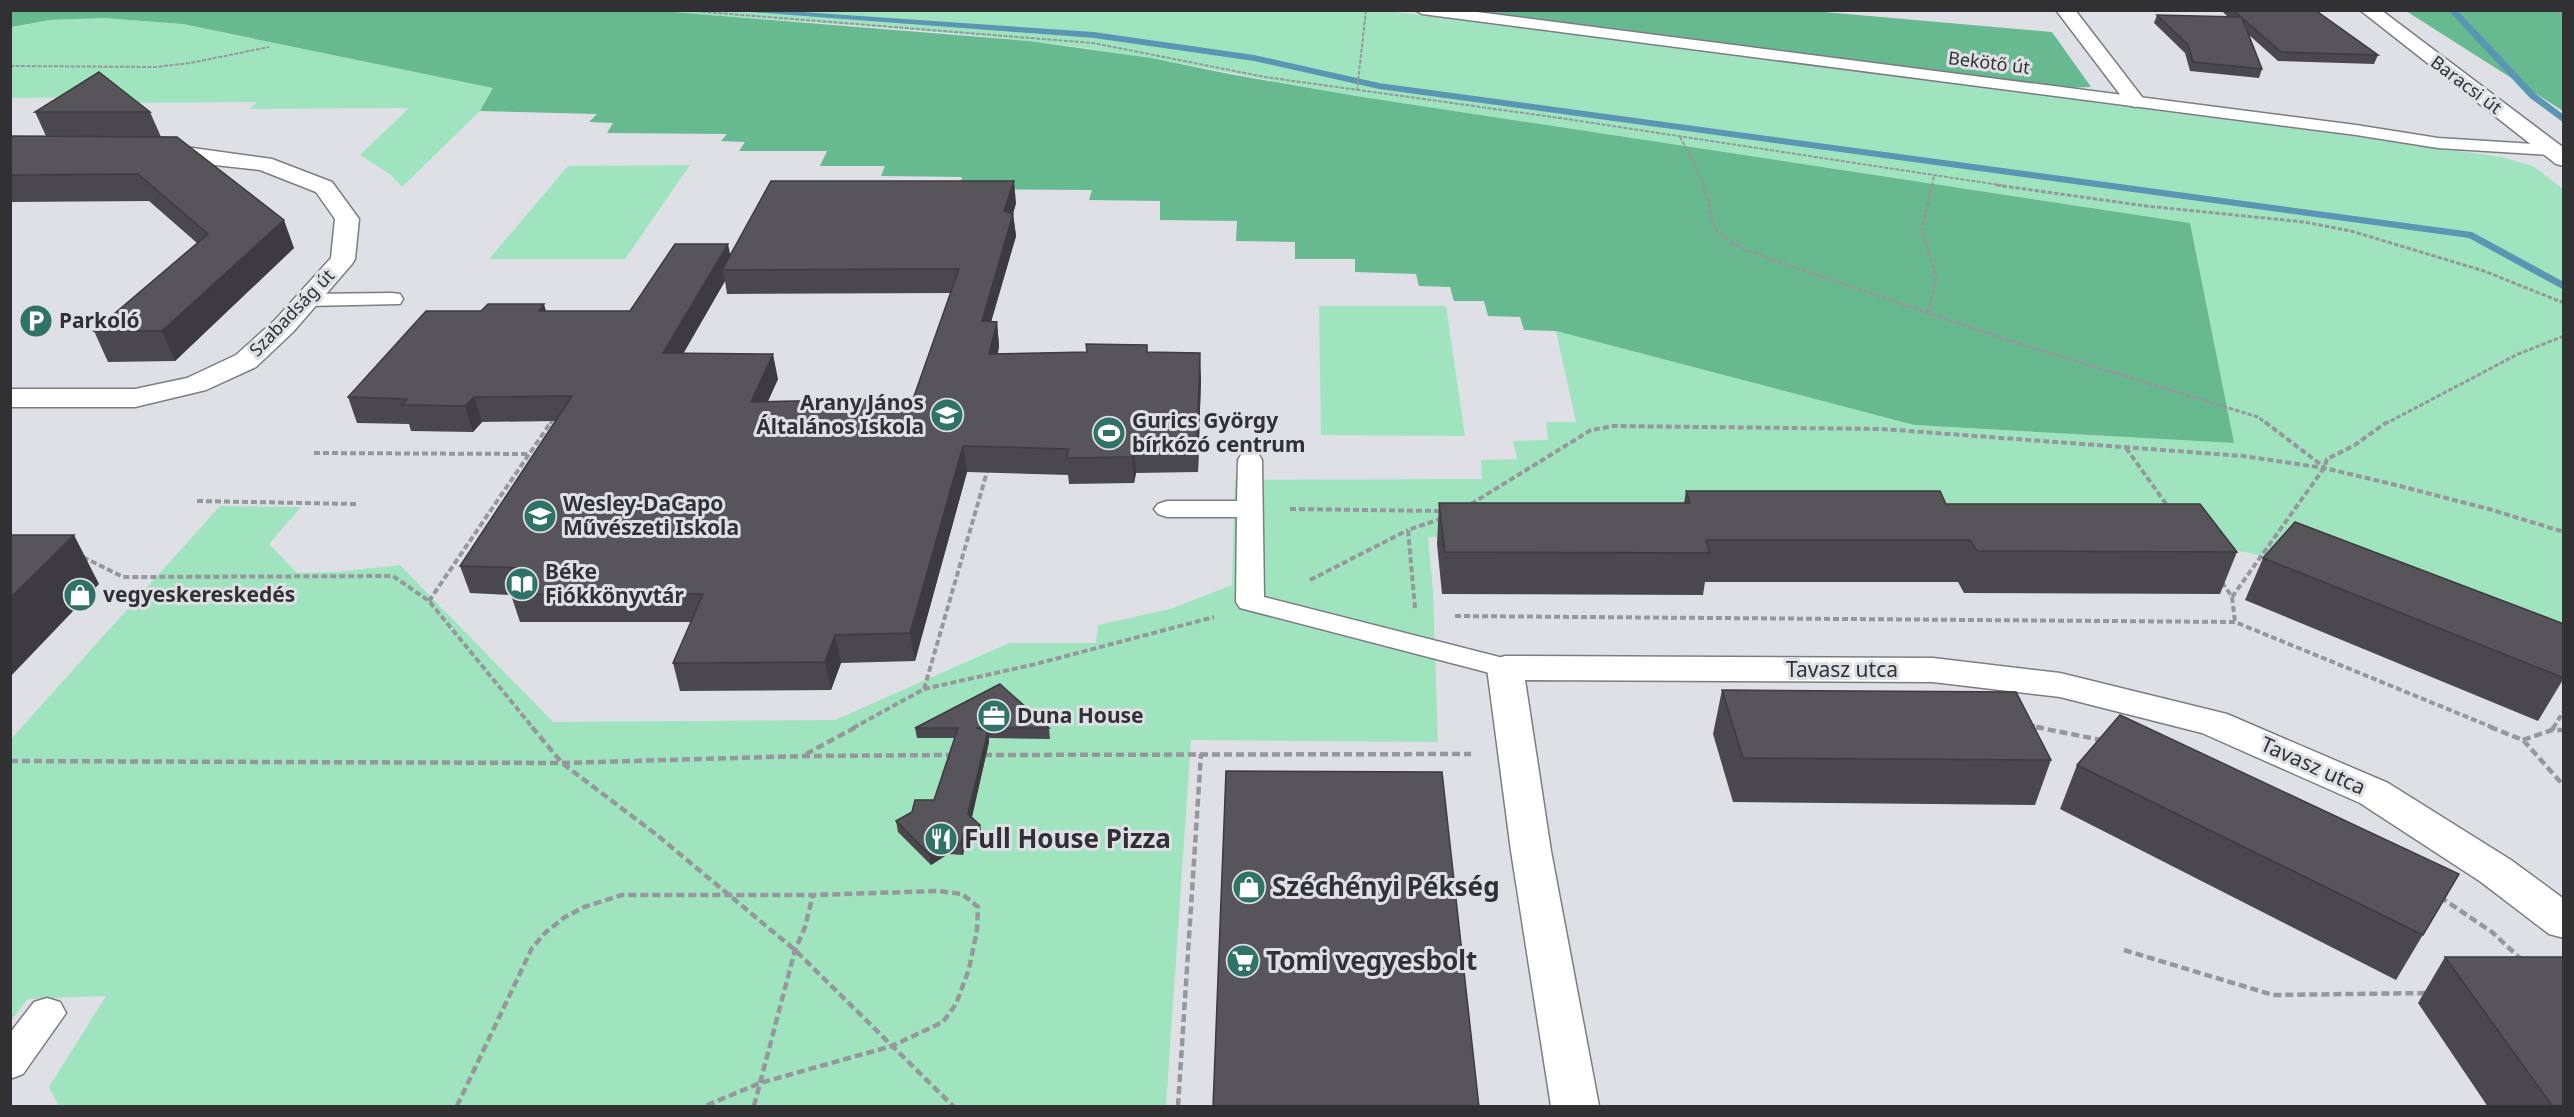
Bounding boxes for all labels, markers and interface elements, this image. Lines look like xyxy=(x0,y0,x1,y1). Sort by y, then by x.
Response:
street label: Bekötő út xyxy=(1947,45,2032,79)
street label: Baracsi út xyxy=(2426,50,2507,119)
street label: Szabadság út xyxy=(243,263,339,361)
parking icon: Parkoló xyxy=(18,303,54,339)
place label: Parkoló xyxy=(59,306,140,334)
place label: Arany János Általános Iskola xyxy=(756,388,924,440)
school or university icon: Arany János Általános Iskola xyxy=(929,397,965,433)
place label: Gurics György bírkózó centrum xyxy=(1132,406,1305,458)
sports icon: Gurics György bírkózó centrum xyxy=(1091,415,1127,451)
place label: Wesley-DaCapo Művészeti Iskola xyxy=(563,489,739,541)
school or university icon: Wesley-DaCapo Művészeti Iskola xyxy=(522,498,558,534)
place label: Béke Fiókkönyvtár xyxy=(545,557,684,609)
library icon: Béke Fiókkönyvtár xyxy=(504,566,540,602)
shop icon: vegyeskereskedés xyxy=(62,577,98,613)
place label: vegyeskereskedés xyxy=(103,580,295,608)
street label: Tavasz utca xyxy=(1786,655,1898,683)
office icon: Duna House xyxy=(976,698,1012,734)
place label: Duna House xyxy=(1017,701,1144,729)
street label: Tavasz utca xyxy=(2257,730,2370,801)
place label: Full House Pizza xyxy=(964,820,1171,856)
restaurant icon: Full House Pizza xyxy=(923,821,959,857)
place label: Széchényi Pékség xyxy=(1272,868,1500,904)
shop icon: Széchényi Pékség xyxy=(1231,869,1267,905)
place label: Tomi vegyesbolt xyxy=(1266,942,1477,978)
supermarket icon: Tomi vegyesbolt xyxy=(1225,943,1261,979)

